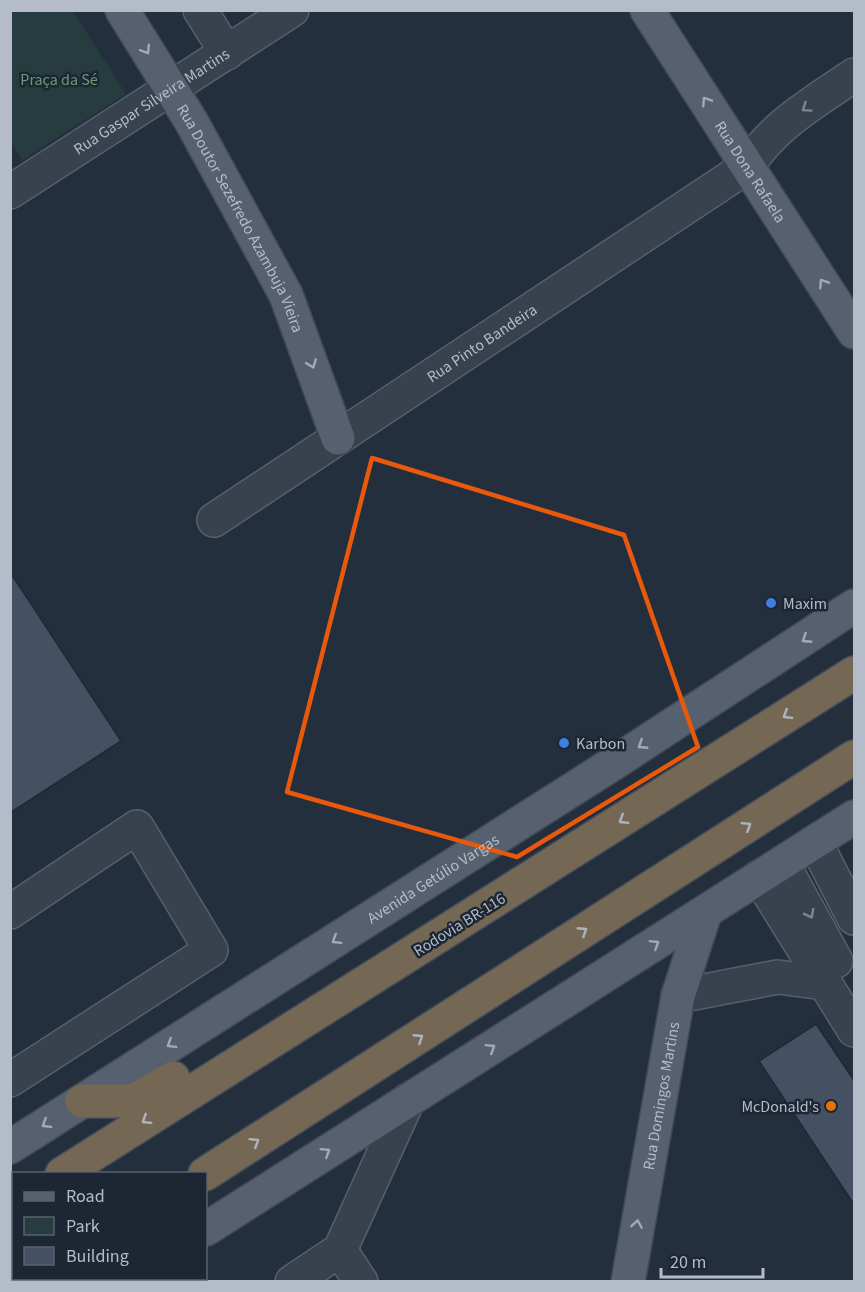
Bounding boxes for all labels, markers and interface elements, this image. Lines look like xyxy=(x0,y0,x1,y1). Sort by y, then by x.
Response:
street label: Rua Gaspar Silveira Martins xyxy=(69,43,234,160)
one-way arrow xyxy=(138,44,150,54)
park label: Praça da Sé xyxy=(20,69,98,91)
one-way arrow xyxy=(701,97,713,107)
street label: Rua Doutor Sezefredo Azambuja Vieira xyxy=(171,100,309,336)
one-way arrow xyxy=(802,101,813,112)
street label: Rua Dona Rafaela xyxy=(709,117,791,227)
one-way arrow xyxy=(818,279,830,289)
street label: Rua Pinto Bandeira xyxy=(423,299,542,388)
one-way arrow xyxy=(305,358,317,369)
place label: Maxim xyxy=(783,593,827,615)
marker: Maxim xyxy=(764,596,778,610)
one-way arrow xyxy=(801,631,812,642)
one-way arrow xyxy=(783,708,793,720)
place label: Karbon xyxy=(576,733,625,755)
marker: Karbon xyxy=(557,736,571,750)
one-way arrow xyxy=(638,738,649,749)
one-way arrow xyxy=(619,812,629,824)
one-way arrow xyxy=(741,821,751,833)
street label: Avenida Getúlio Vargas xyxy=(363,829,504,929)
street label: Rodovia BR-116 xyxy=(409,888,510,962)
one-way arrow xyxy=(802,908,814,919)
one-way arrow xyxy=(576,927,587,938)
one-way arrow xyxy=(332,932,342,944)
one-way arrow xyxy=(649,940,660,951)
street label: Rua Domingos Martins xyxy=(638,1020,685,1172)
one-way arrow xyxy=(413,1034,424,1045)
one-way arrow xyxy=(167,1037,177,1049)
one-way arrow xyxy=(484,1044,495,1055)
place label: McDonald's xyxy=(741,1096,819,1118)
marker: McDonald's xyxy=(824,1099,838,1113)
one-way arrow xyxy=(142,1113,152,1125)
one-way arrow xyxy=(42,1117,53,1128)
one-way arrow xyxy=(249,1138,259,1150)
one-way arrow xyxy=(320,1148,330,1160)
legend xyxy=(12,1172,207,1280)
text: Road xyxy=(66,1184,105,1209)
text: Park xyxy=(66,1214,100,1239)
one-way arrow xyxy=(630,1219,643,1229)
scale bar xyxy=(661,1241,763,1279)
text: Building xyxy=(66,1244,129,1269)
text: 20 m xyxy=(670,1250,706,1275)

